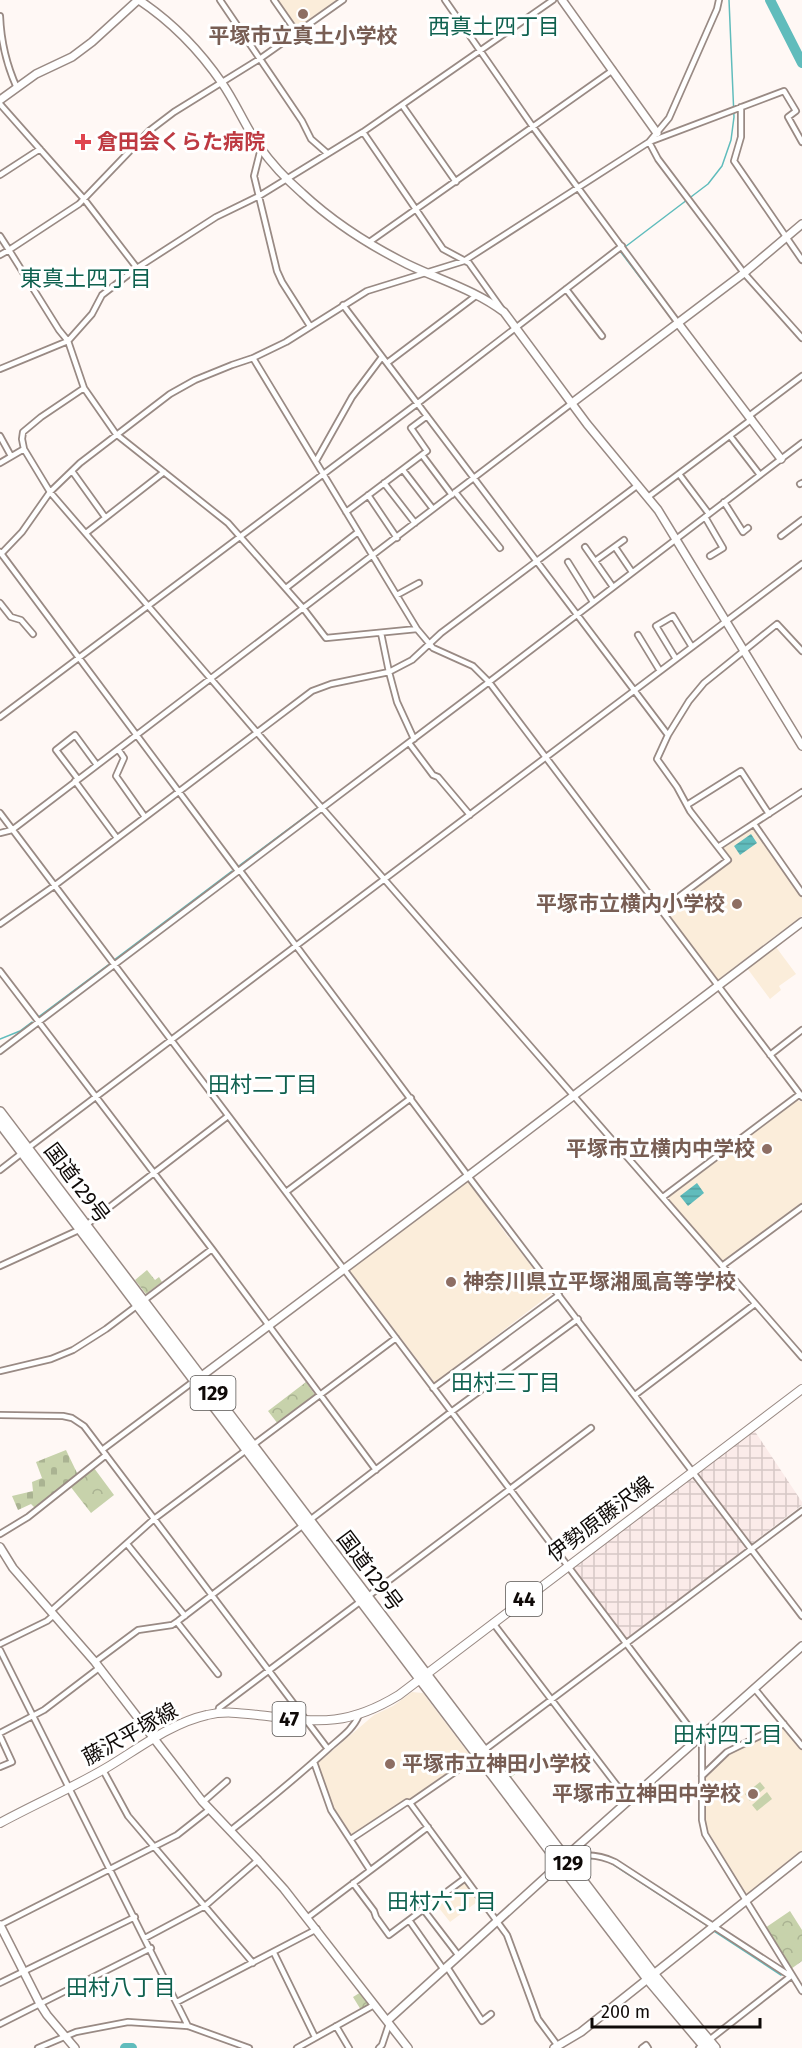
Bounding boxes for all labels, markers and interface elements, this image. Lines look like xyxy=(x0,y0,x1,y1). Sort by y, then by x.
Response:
marker: 平塚市立真土小学校 xyxy=(296,7,310,21)
district label: 西真土四丁目 xyxy=(428,13,560,40)
place label: 平塚市立真土小学校 xyxy=(209,23,398,49)
place label: 倉田会くらた病院 xyxy=(97,129,265,155)
marker: 倉田会くらた病院 xyxy=(74,133,92,151)
district label: 東真土四丁目 xyxy=(20,265,152,292)
place label: 平塚市立横内小学校 xyxy=(536,891,725,917)
marker: 平塚市立横内小学校 xyxy=(730,897,744,911)
district label: 田村二丁目 xyxy=(208,1071,318,1098)
place label: 平塚市立横内中学校 xyxy=(566,1136,755,1162)
street label: 国道129号 xyxy=(39,1138,115,1228)
marker: 平塚市立横内中学校 xyxy=(760,1142,774,1156)
place label: 神奈川県立平塚湘風高等学校 xyxy=(463,1269,736,1295)
marker: 神奈川県立平塚湘風高等学校 xyxy=(444,1275,458,1289)
district label: 田村三丁目 xyxy=(451,1369,561,1396)
road number: 129 xyxy=(190,1376,236,1410)
street label: 伊勢原藤沢線 xyxy=(542,1471,658,1567)
street label: 国道129号 xyxy=(332,1526,408,1616)
road number: 44 xyxy=(506,1582,542,1616)
street label: 藤沢平塚線 xyxy=(78,1697,182,1771)
road number: 47 xyxy=(272,1702,306,1736)
district label: 田村四丁目 xyxy=(673,1721,783,1748)
place label: 平塚市立神田小学校 xyxy=(402,1751,591,1777)
marker: 平塚市立神田小学校 xyxy=(383,1757,397,1771)
place label: 平塚市立神田中学校 xyxy=(552,1781,741,1807)
marker: 平塚市立神田中学校 xyxy=(746,1787,760,1801)
road number: 129 xyxy=(546,1846,590,1880)
district label: 田村六丁目 xyxy=(387,1888,497,1915)
district label: 田村八丁目 xyxy=(66,1974,176,2001)
scale bar xyxy=(592,1991,760,2029)
text: 200 m xyxy=(601,2001,650,2023)

